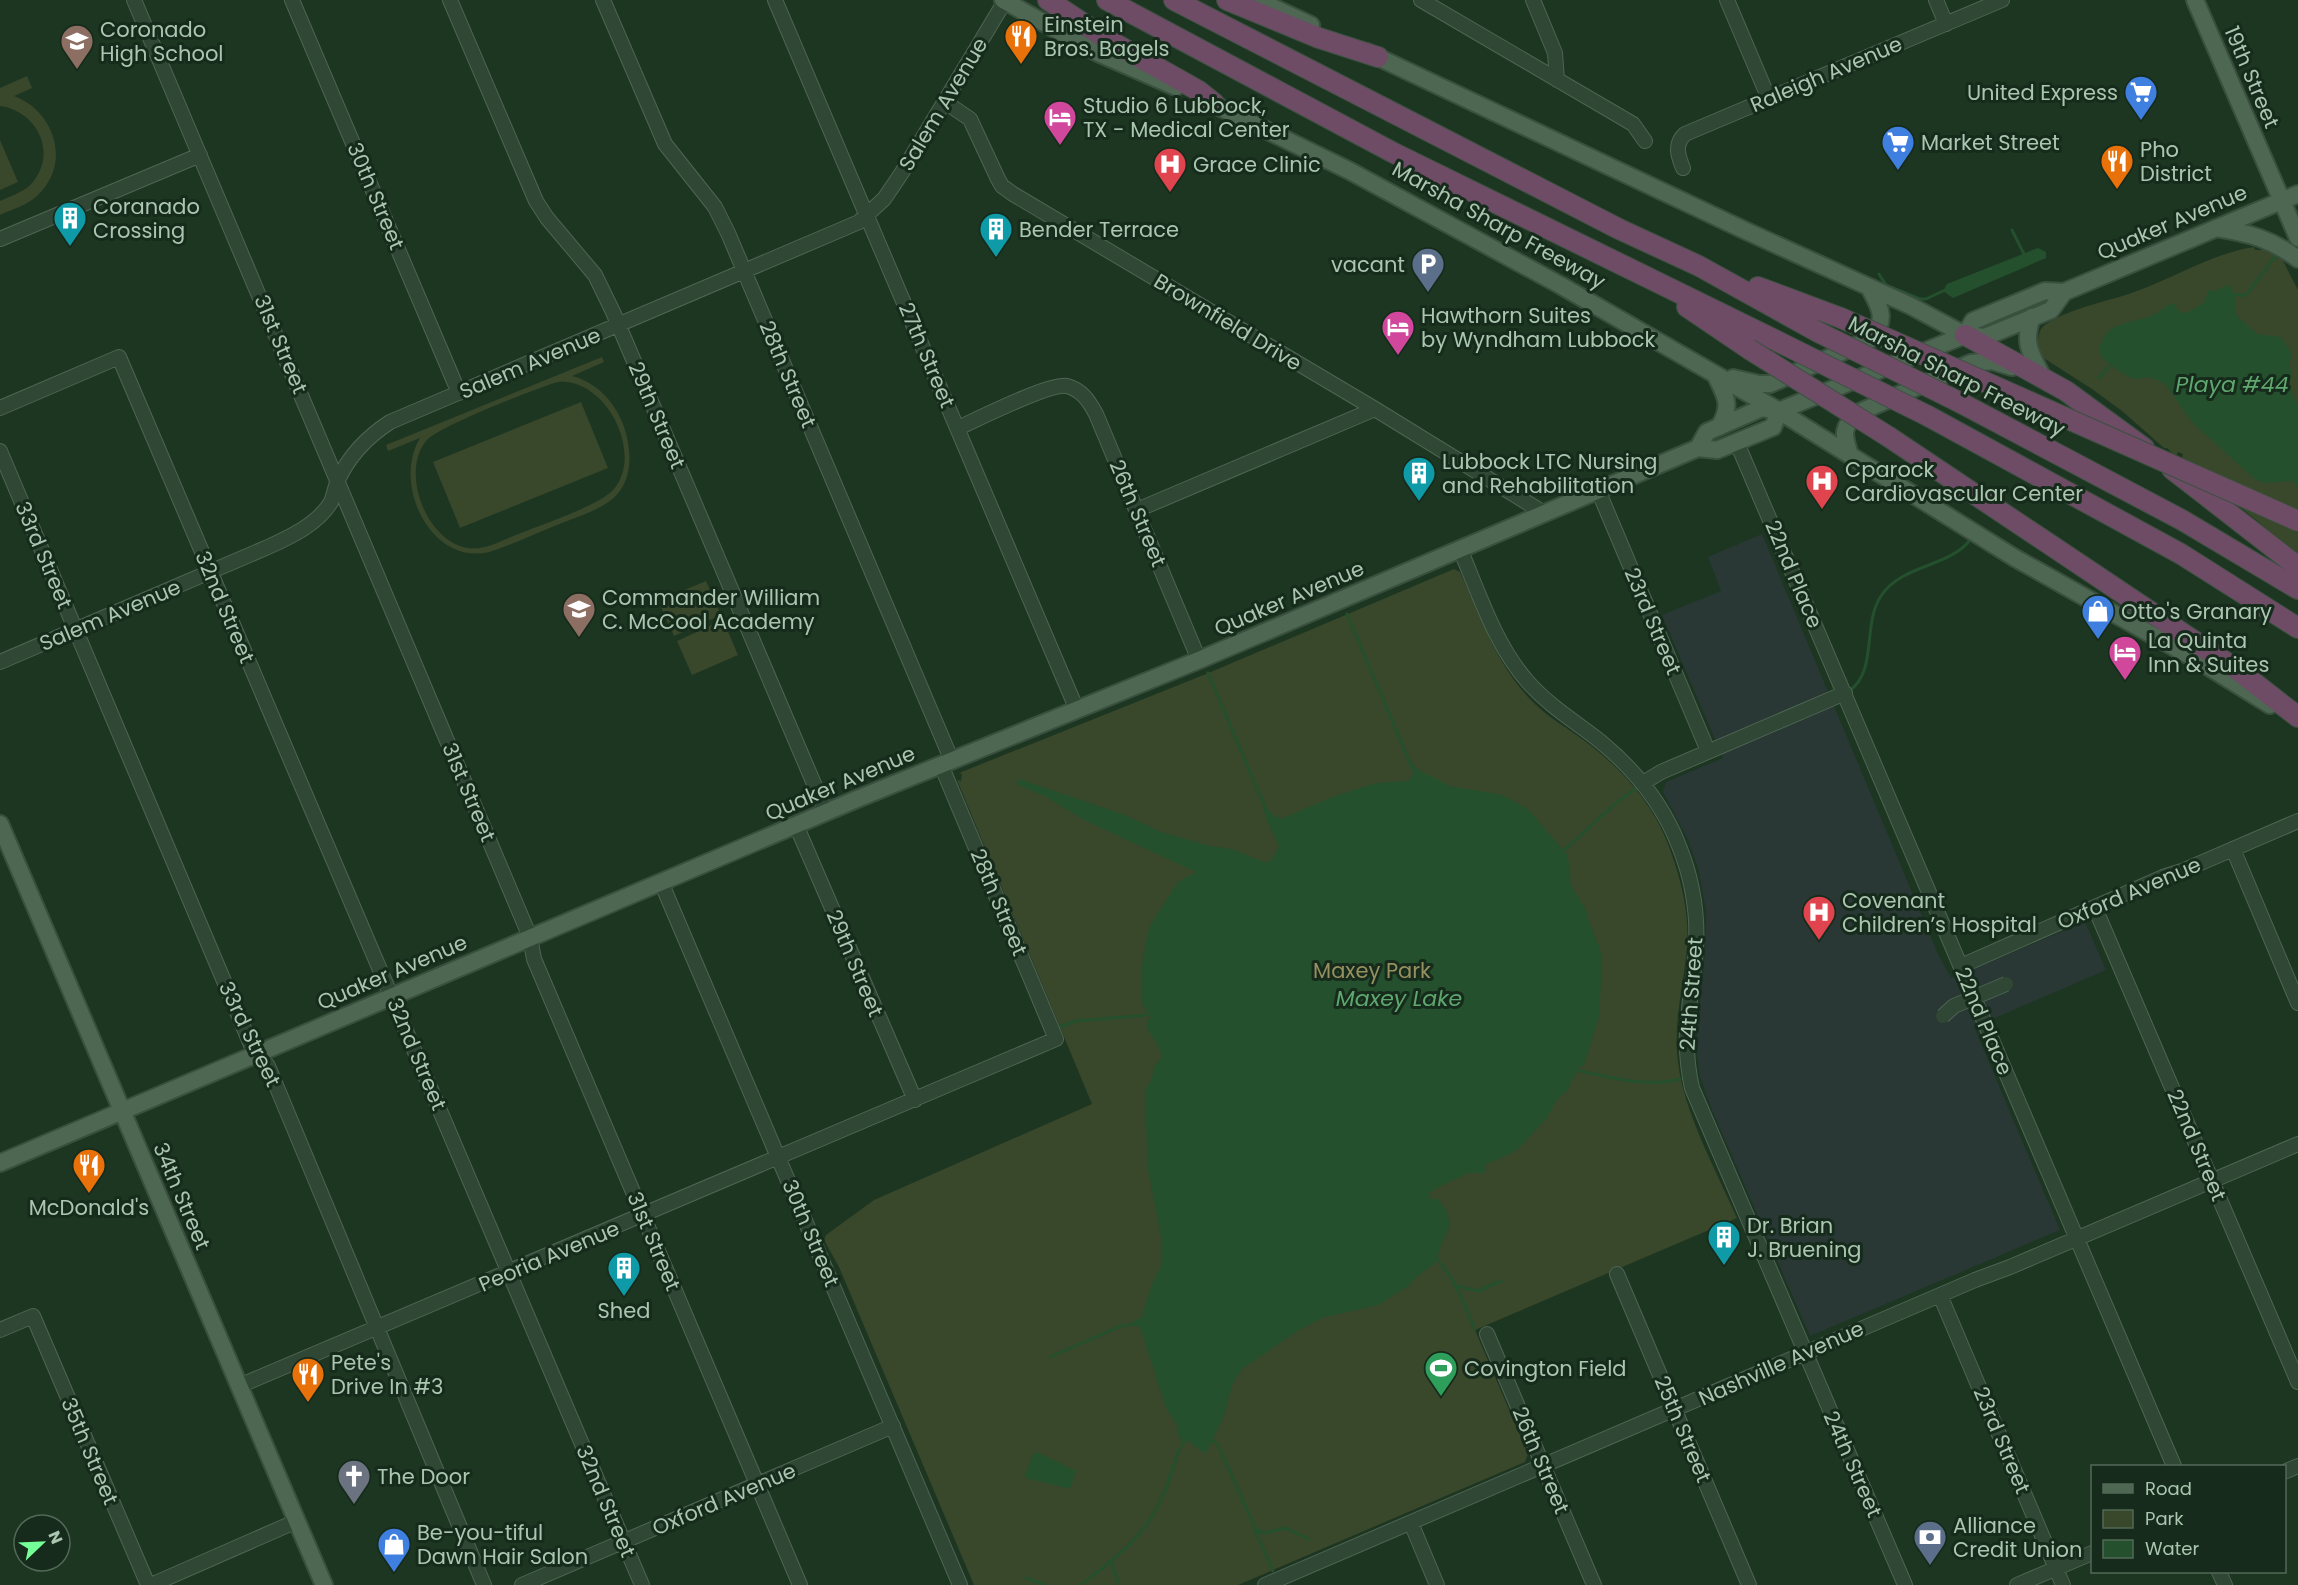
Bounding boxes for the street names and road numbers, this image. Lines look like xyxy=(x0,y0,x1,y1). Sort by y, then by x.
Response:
street label: 19th Street xyxy=(2218,22,2286,132)
street label: Raleigh Avenue xyxy=(1746,29,1906,119)
street label: Salem Avenue xyxy=(892,32,994,176)
street label: 30th Street xyxy=(340,138,412,254)
street label: Marsha Sharp Freeway xyxy=(1387,154,1611,296)
street label: Quaker Avenue xyxy=(2093,177,2251,267)
street label: Brownfield Drive xyxy=(1149,266,1307,378)
street label: 31st Street xyxy=(247,290,315,398)
street label: 27th Street xyxy=(892,298,962,412)
street label: Marsha Sharp Freeway xyxy=(1844,309,2070,443)
street label: 28th Street xyxy=(752,316,824,432)
street label: Salem Avenue xyxy=(455,320,605,406)
street label: 29th Street xyxy=(621,357,693,473)
street label: 26th Street xyxy=(1102,455,1174,571)
street label: 33rd Street xyxy=(8,497,80,613)
street label: 22nd Place xyxy=(1758,516,1830,632)
street label: 32nd Street xyxy=(188,546,262,668)
street label: Quaker Avenue xyxy=(1210,553,1368,643)
street label: 23rd Street xyxy=(1617,563,1689,679)
street label: Salem Avenue xyxy=(35,572,185,658)
street label: 31st Street xyxy=(435,738,503,846)
street label: Quaker Avenue xyxy=(761,738,919,828)
street label: 28th Street xyxy=(963,844,1035,960)
street label: Oxford Avenue xyxy=(2053,850,2205,936)
street label: 29th Street xyxy=(819,905,891,1021)
street label: Quaker Avenue xyxy=(313,927,471,1017)
street label: 24th Street xyxy=(1673,936,1709,1052)
street label: 22nd Place xyxy=(1948,963,2020,1079)
street label: 33rd Street xyxy=(212,976,288,1092)
street label: 32nd Street xyxy=(380,993,454,1115)
street label: 22nd Street xyxy=(2160,1085,2234,1205)
street label: 34th Street xyxy=(146,1138,218,1254)
street label: 30th Street xyxy=(775,1175,847,1291)
street label: 31st Street xyxy=(620,1187,688,1295)
street label: Peoria Avenue xyxy=(474,1213,624,1299)
street label: Nashville Avenue xyxy=(1694,1314,1868,1412)
street label: 25th Street xyxy=(1647,1371,1719,1487)
street label: 23rd Street xyxy=(1966,1382,2038,1498)
street label: 35th Street xyxy=(54,1393,126,1509)
street label: 26th Street xyxy=(1505,1402,1577,1518)
street label: 24th Street xyxy=(1817,1406,1889,1522)
street label: 32nd Street xyxy=(569,1440,643,1562)
street label: Oxford Avenue xyxy=(648,1456,800,1542)

